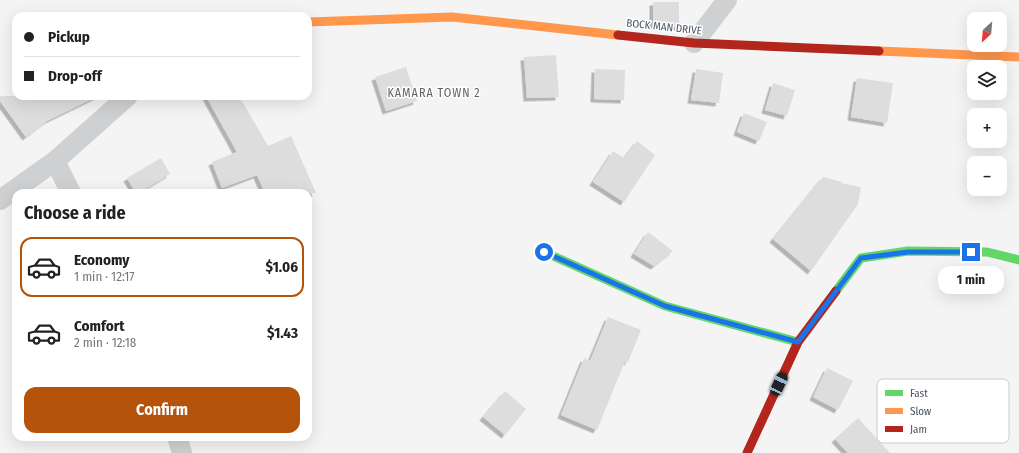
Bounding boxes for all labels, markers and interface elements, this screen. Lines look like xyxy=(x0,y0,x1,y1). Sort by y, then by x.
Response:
north arrow xyxy=(967,12,1007,52)
map controls xyxy=(967,12,1007,196)
street label: BOCK MAN DRIVE xyxy=(626,17,702,37)
text: Pickup xyxy=(48,28,90,46)
button: layers xyxy=(967,60,1007,100)
text: Drop-off xyxy=(48,67,102,85)
district label: KAMARA TOWN 2 xyxy=(387,86,481,100)
button: + xyxy=(967,108,1007,148)
button: − xyxy=(967,156,1007,196)
text: Choose a ride xyxy=(24,202,126,224)
route start xyxy=(535,243,553,261)
route end xyxy=(962,243,980,261)
icon: car xyxy=(26,249,62,285)
text: Economy xyxy=(74,251,129,269)
text: $1.06 xyxy=(265,258,298,276)
callout: 1 min xyxy=(938,266,1004,294)
text: 1 min · 12:17 xyxy=(74,269,134,284)
text: 1 min xyxy=(957,272,985,287)
icon: car xyxy=(26,315,62,351)
text: Comfort xyxy=(74,317,125,335)
text: $1.43 xyxy=(267,324,298,342)
text: 2 min · 12:18 xyxy=(74,335,136,350)
car xyxy=(768,371,790,397)
legend xyxy=(877,379,1009,443)
button: Confirm xyxy=(24,387,300,433)
text: Fast xyxy=(910,387,928,400)
text: Slow xyxy=(910,405,931,418)
text: Jam xyxy=(910,423,927,436)

